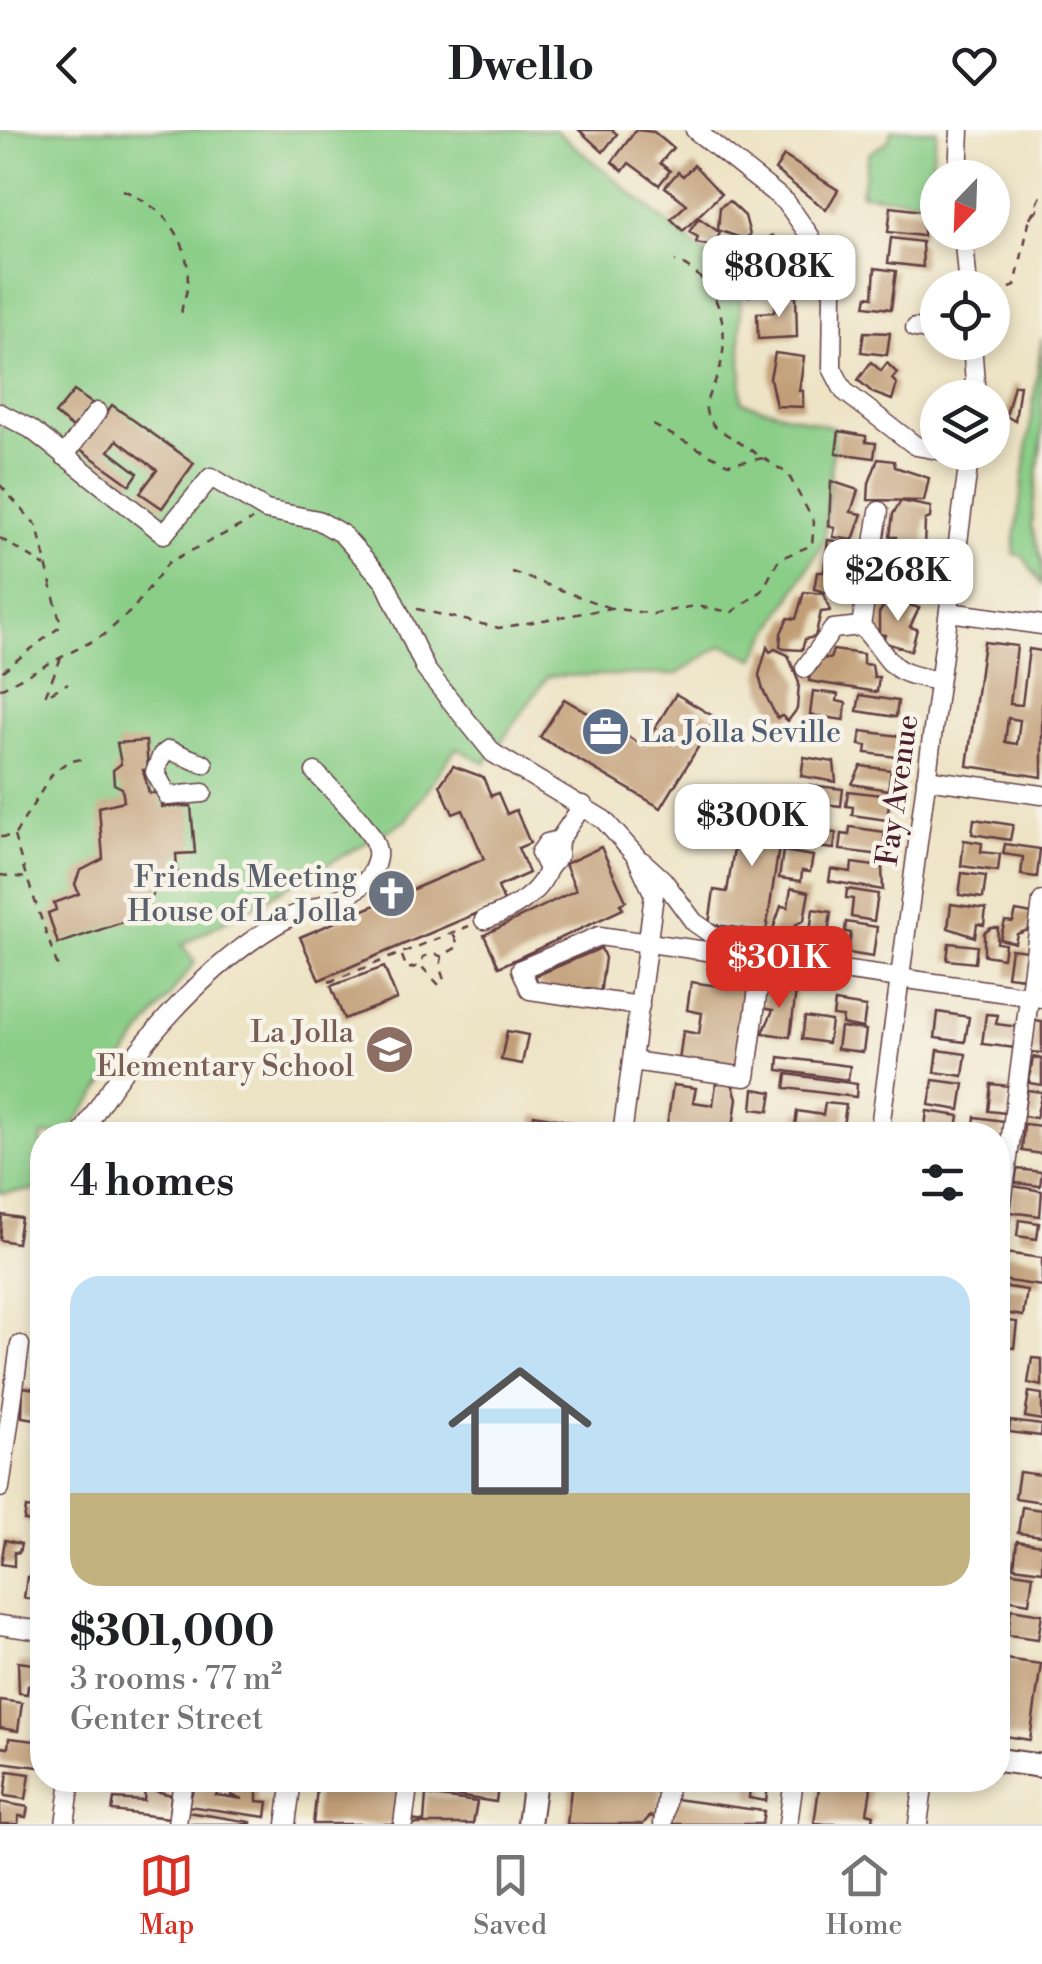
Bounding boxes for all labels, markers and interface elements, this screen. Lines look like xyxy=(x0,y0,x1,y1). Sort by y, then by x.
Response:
text: Dwello xyxy=(448,37,594,94)
icon: back xyxy=(40,38,95,93)
icon: heart xyxy=(947,38,1002,93)
north arrow xyxy=(920,160,1010,250)
map controls xyxy=(920,160,1010,470)
pin: $808K xyxy=(709,235,849,320)
text: $808K xyxy=(725,247,834,287)
button: locate xyxy=(920,270,1010,360)
button: layers xyxy=(920,380,1010,470)
pin: $268K xyxy=(828,539,968,624)
text: $268K xyxy=(845,551,951,591)
office icon: La Jolla Seville xyxy=(580,706,632,758)
street label: Fay Avenue xyxy=(869,712,927,868)
place label: La Jolla Seville xyxy=(641,714,841,752)
pin: $300K xyxy=(682,784,822,869)
text: $300K xyxy=(697,796,807,836)
place label: Friends Meeting House of La Jolla xyxy=(127,859,358,931)
church icon: Friends Meeting House of La Jolla xyxy=(366,868,418,920)
pin: $301K xyxy=(709,926,849,1011)
text: $301K xyxy=(728,938,830,978)
place label: La Jolla Elementary School xyxy=(96,1014,355,1086)
school or university icon: La Jolla Elementary School xyxy=(363,1023,415,1075)
icon: filters xyxy=(915,1155,970,1210)
text: 4 homes xyxy=(70,1156,234,1209)
icon: home xyxy=(430,1341,610,1521)
text: $301,000 xyxy=(70,1606,275,1659)
text: 3 rooms · 77 m² xyxy=(70,1659,282,1699)
text: Genter Street xyxy=(70,1699,263,1739)
tab: Map xyxy=(139,1848,195,1943)
tab: Saved xyxy=(473,1848,547,1943)
tab: Home xyxy=(826,1848,903,1943)

